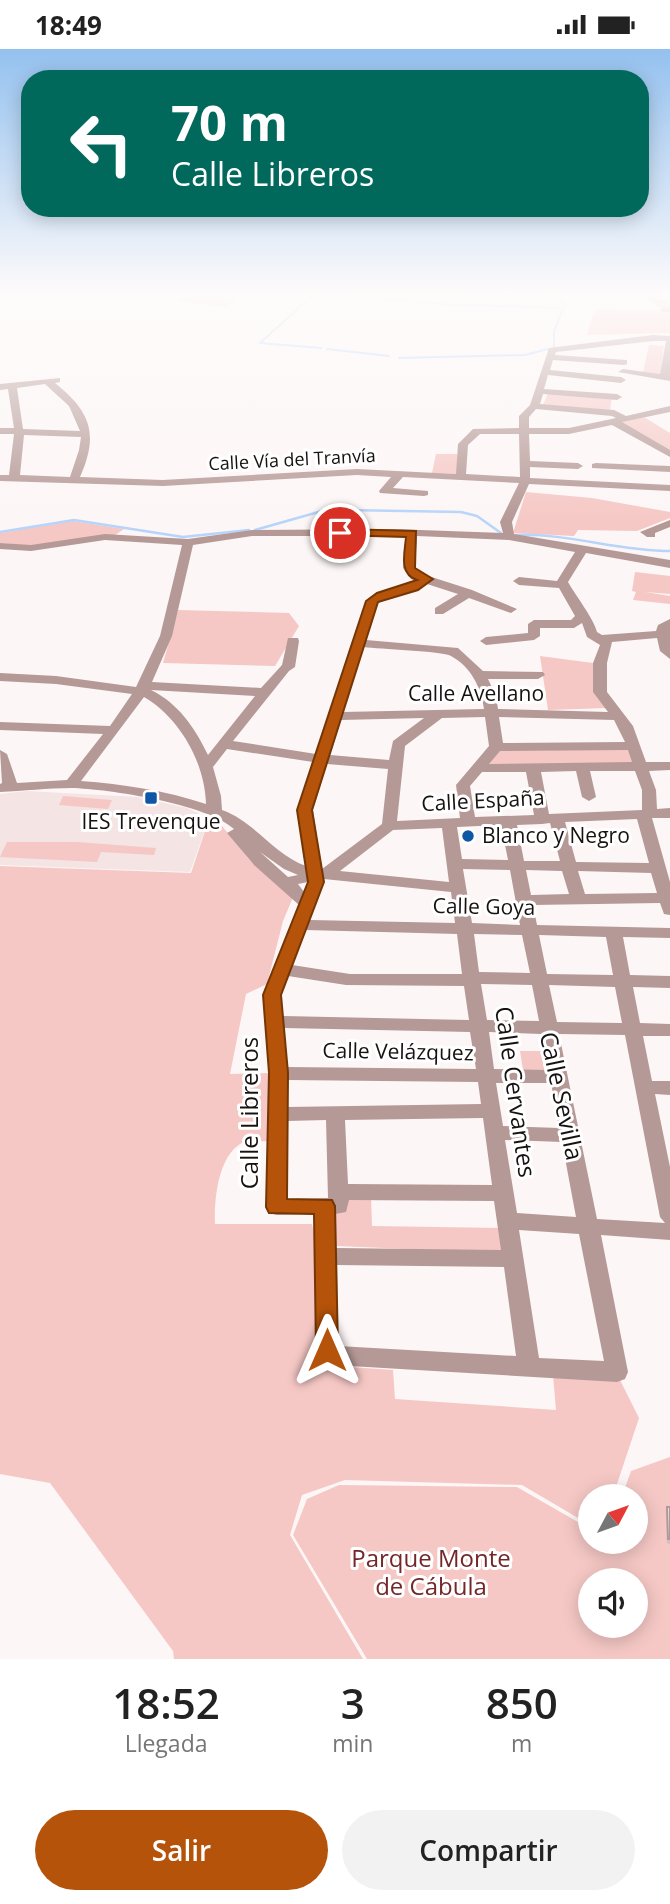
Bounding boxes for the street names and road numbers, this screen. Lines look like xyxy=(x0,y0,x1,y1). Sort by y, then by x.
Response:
street label: Calle Vía del Tranvía xyxy=(208,443,376,475)
street label: Calle Avellano xyxy=(408,679,544,707)
street label: Calle España xyxy=(421,783,545,817)
street label: Calle Goya xyxy=(432,891,536,921)
street label: Calle Cervantes xyxy=(488,1004,545,1179)
street label: Calle Sevilla xyxy=(533,1028,592,1163)
street label: Calle Velázquez xyxy=(322,1036,474,1066)
street label: Calle Libreros xyxy=(232,1037,265,1189)

